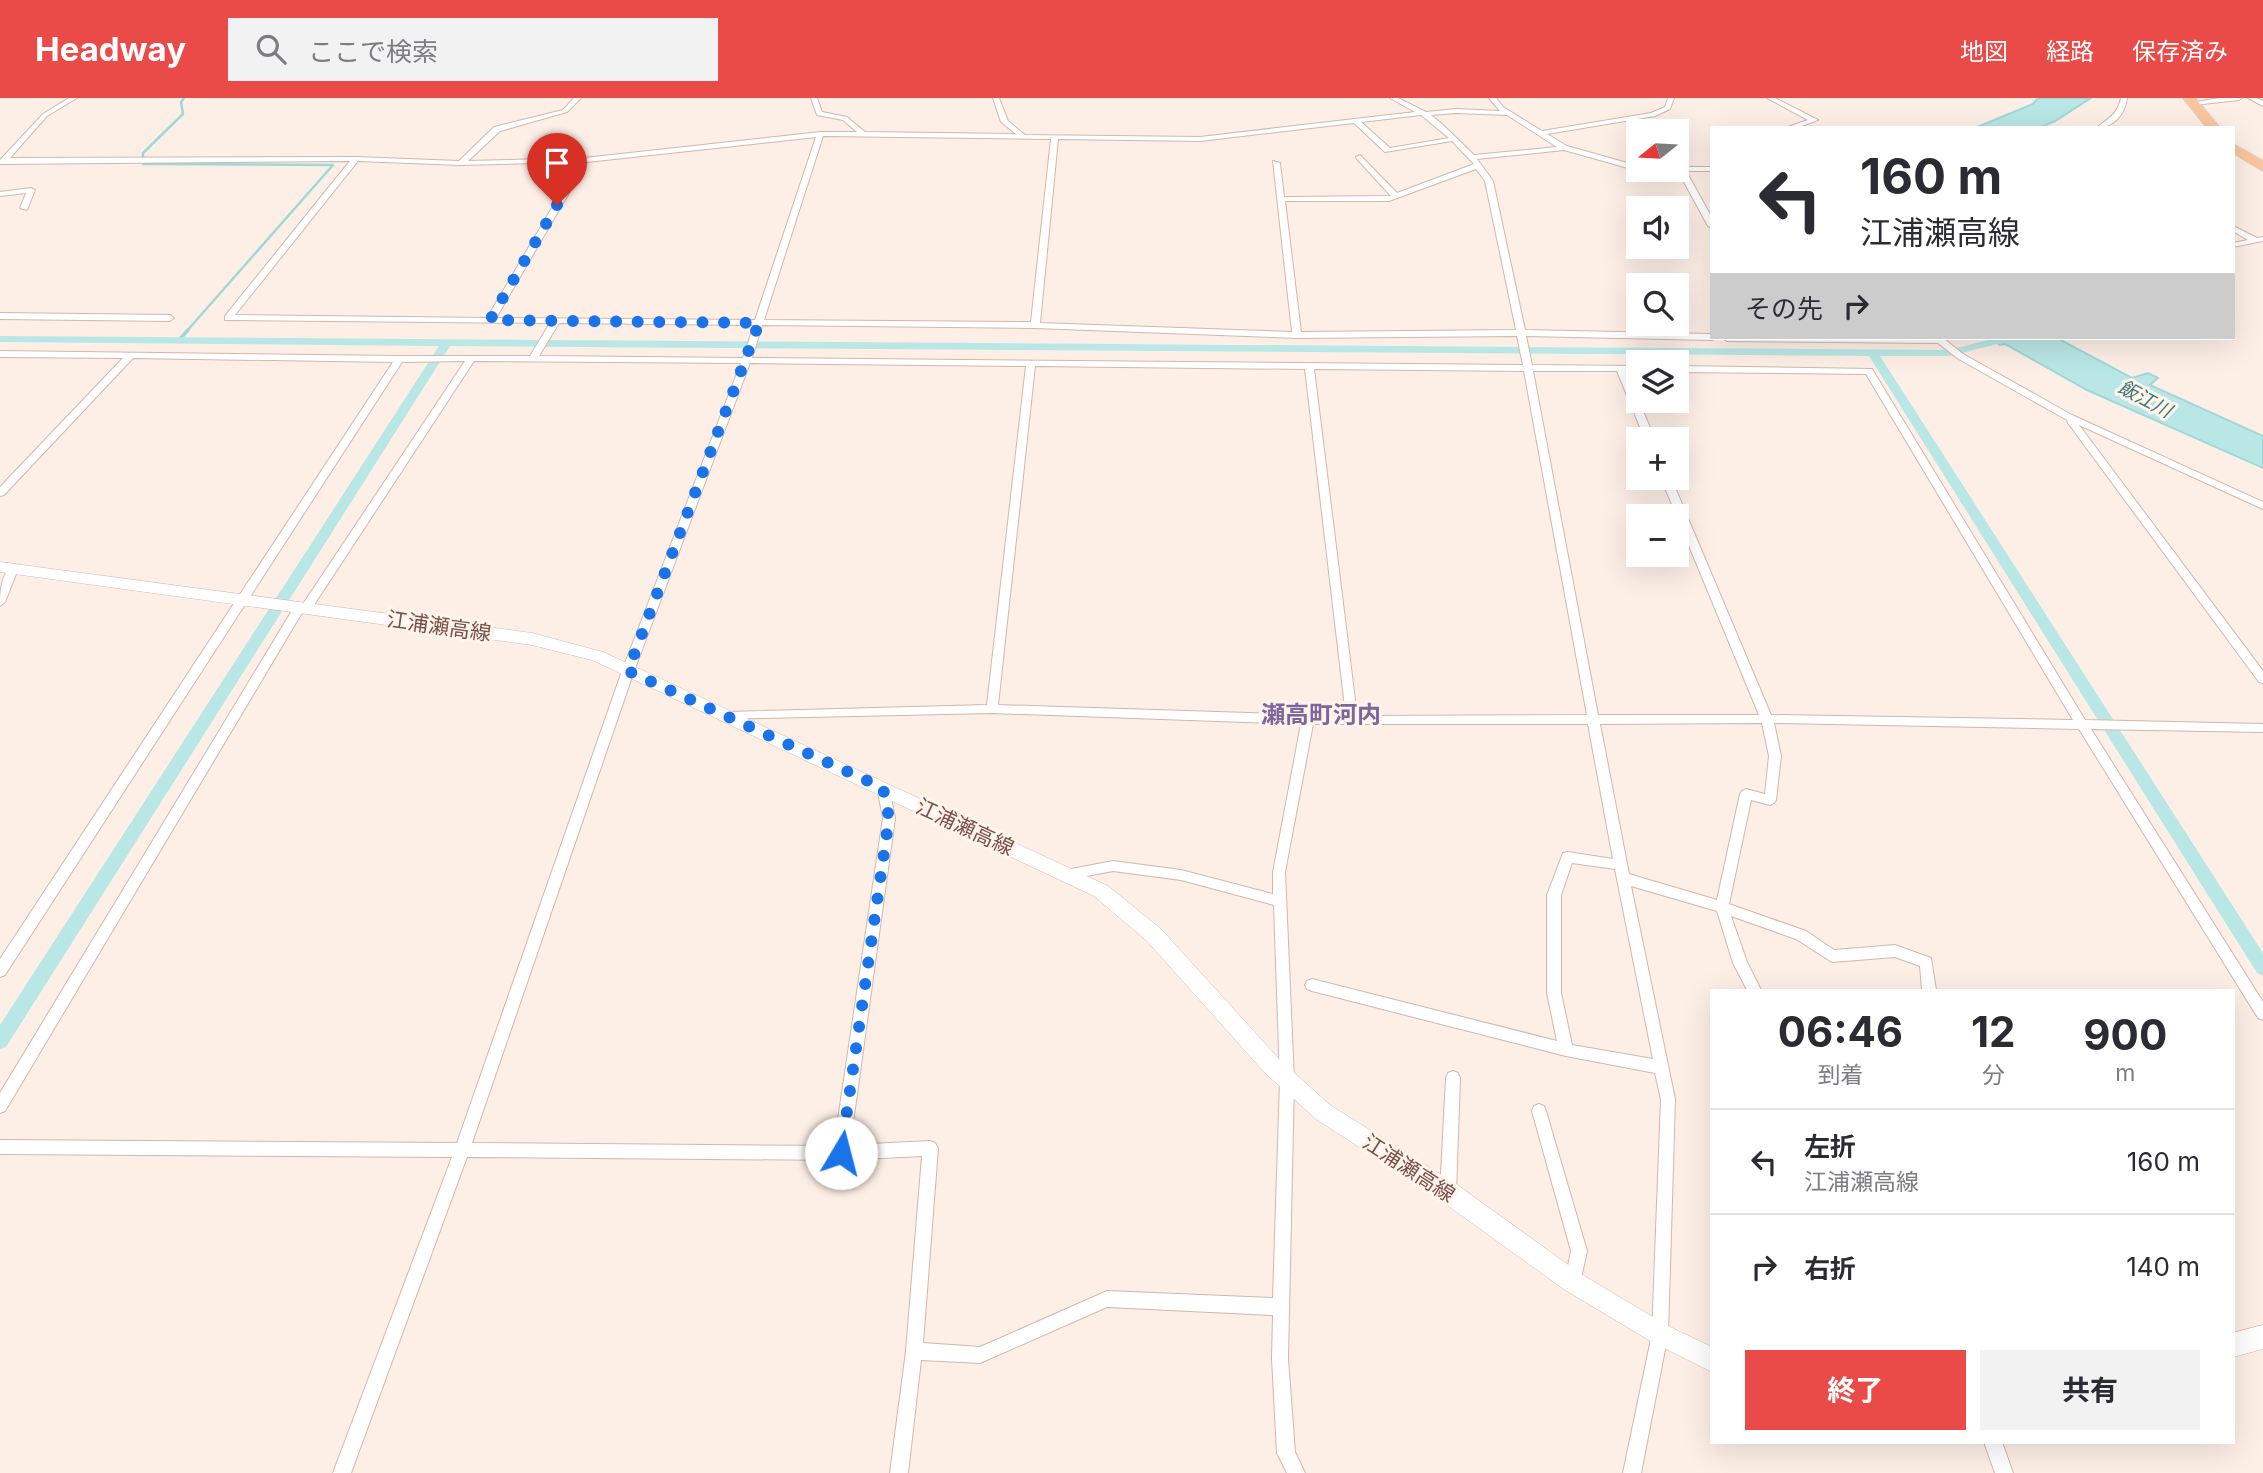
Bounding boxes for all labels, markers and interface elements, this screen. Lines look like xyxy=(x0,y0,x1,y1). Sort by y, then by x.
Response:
search box xyxy=(228,18,718,81)
text: Headway xyxy=(35,29,186,69)
icon: search xyxy=(252,30,290,68)
text: ここで検索 xyxy=(308,36,438,67)
text: 地図 xyxy=(1960,37,2008,66)
text: 経路 xyxy=(2046,37,2094,66)
text: 保存済み xyxy=(2132,37,2228,66)
north arrow xyxy=(1626,119,1689,182)
map controls xyxy=(1626,119,1689,567)
pin xyxy=(527,133,587,205)
icon: arrive xyxy=(538,144,576,182)
text: 160 m xyxy=(1860,147,2002,206)
icon: left xyxy=(1745,154,1836,245)
button: sound xyxy=(1626,196,1689,259)
text: 江浦瀬高線 xyxy=(1860,213,2020,252)
button: search xyxy=(1626,273,1689,336)
icon: right xyxy=(1837,287,1875,325)
text: その先 xyxy=(1745,293,1823,324)
button: layers xyxy=(1626,350,1689,413)
water label: 飯江川 xyxy=(2114,375,2177,423)
button: + xyxy=(1626,427,1689,490)
button: − xyxy=(1626,504,1689,567)
street label: 江浦瀬高線 xyxy=(385,606,493,646)
district label: 瀬高町河内 xyxy=(1261,700,1381,729)
street label: 江浦瀬高線 xyxy=(912,793,1018,861)
text: 06:46 xyxy=(1778,1006,1903,1057)
text: 12 xyxy=(1971,1006,2015,1057)
text: 900 xyxy=(2083,1009,2167,1060)
text: m xyxy=(2115,1059,2135,1087)
text: 到着 xyxy=(1817,1061,1863,1089)
text: 分 xyxy=(1982,1061,2005,1089)
position arrow xyxy=(804,1116,878,1190)
street label: 江浦瀬高線 xyxy=(1358,1129,1460,1207)
text: 左折 xyxy=(1804,1131,1856,1162)
icon: left xyxy=(1745,1143,1783,1181)
text: 160 m xyxy=(2127,1146,2200,1177)
text: 江浦瀬高線 xyxy=(1804,1168,1919,1196)
icon: right xyxy=(1745,1248,1783,1286)
text: 140 m xyxy=(2126,1251,2200,1282)
text: 右折 xyxy=(1804,1253,1856,1284)
button: 終了 xyxy=(1745,1350,1966,1430)
button: 共有 xyxy=(1980,1350,2200,1430)

